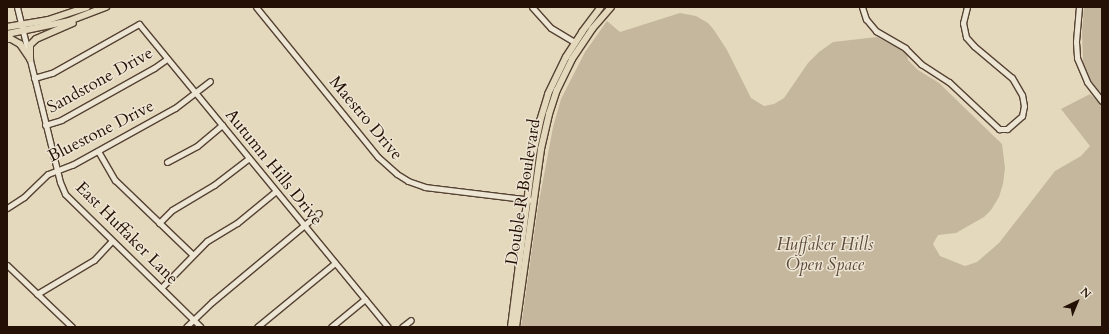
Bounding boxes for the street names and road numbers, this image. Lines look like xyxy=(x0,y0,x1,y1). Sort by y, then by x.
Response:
street label: Sandstone Drive xyxy=(44,43,156,117)
street label: Maestro Drive xyxy=(325,72,407,164)
street label: Bluestone Drive xyxy=(45,96,157,166)
street label: Autumn Hills Drive xyxy=(221,105,327,229)
street label: Double R Boulevard xyxy=(501,117,545,267)
street label: East Huffaker Lane xyxy=(71,177,183,289)

